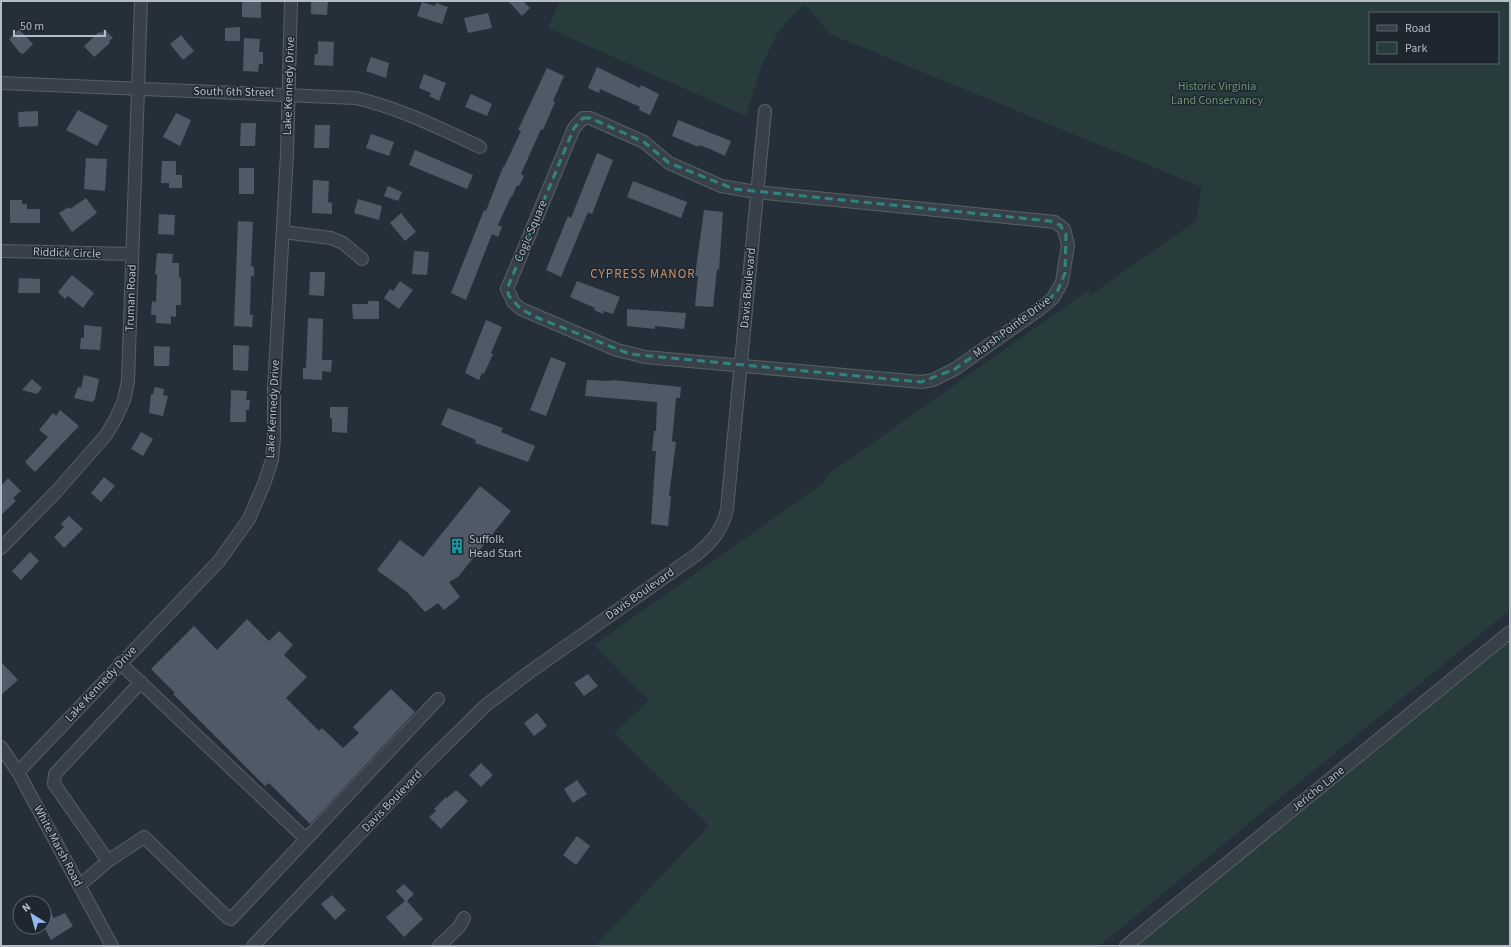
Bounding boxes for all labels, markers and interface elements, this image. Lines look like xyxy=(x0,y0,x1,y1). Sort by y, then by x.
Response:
scale bar xyxy=(14,12,105,38)
legend xyxy=(1369,12,1499,64)
text: 50 m xyxy=(20,18,44,35)
text: Road xyxy=(1405,20,1431,37)
street label: Lake Kennedy Drive xyxy=(279,36,299,136)
text: Park xyxy=(1405,40,1427,57)
park label: Historic Virginia Land Conservancy xyxy=(1171,78,1263,109)
street label: South 6th Street xyxy=(193,83,275,101)
street label: Cogic Square xyxy=(510,197,552,265)
street label: Riddick Circle xyxy=(33,243,101,263)
street label: Davis Boulevard xyxy=(736,247,760,329)
street label: Truman Road xyxy=(121,264,141,332)
district label: CYPRESS MANOR xyxy=(590,265,696,283)
street label: Marsh Pointe Drive xyxy=(969,292,1055,362)
street label: Lake Kennedy Drive xyxy=(262,359,284,459)
place label: Suffolk Head Start xyxy=(469,531,522,562)
building icon: Suffolk Head Start xyxy=(448,537,466,555)
street label: Davis Boulevard xyxy=(602,564,678,624)
street label: Lake Kennedy Drive xyxy=(61,642,141,726)
street label: Jericho Lane xyxy=(1288,762,1348,816)
street label: Davis Boulevard xyxy=(358,766,426,836)
street label: White Marsh Road xyxy=(29,802,87,890)
north arrow xyxy=(12,895,52,935)
text: N xyxy=(19,899,34,916)

